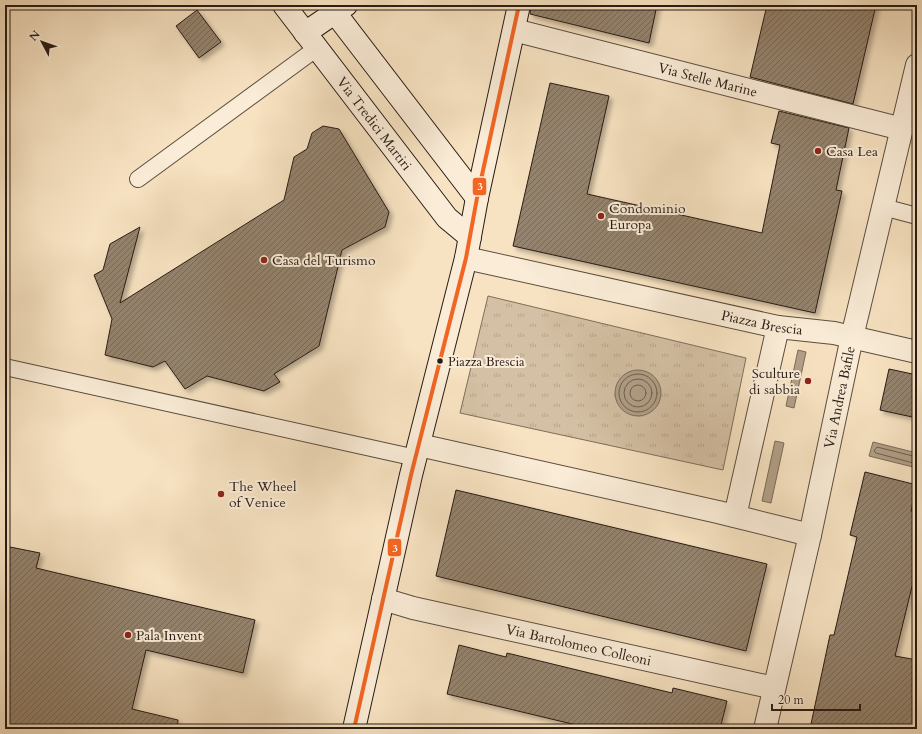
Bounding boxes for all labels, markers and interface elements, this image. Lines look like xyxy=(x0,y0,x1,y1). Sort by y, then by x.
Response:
north arrow xyxy=(22,22,62,62)
text: N xyxy=(26,27,44,44)
street label: Via Stelle Marine xyxy=(656,58,759,102)
street label: Via Tredici Martiri xyxy=(332,73,416,174)
place label: Casa Lea xyxy=(826,142,878,161)
marker: Casa Lea xyxy=(813,146,823,156)
line badge: 3 xyxy=(472,177,487,196)
text: 3 xyxy=(477,179,483,194)
place label: Condominio Europa xyxy=(609,199,686,234)
marker: Condominio Europa xyxy=(596,211,606,221)
place label: Casa del Turismo xyxy=(272,251,376,270)
marker: Casa del Turismo xyxy=(259,255,269,265)
street label: Piazza Brescia xyxy=(719,306,804,340)
street label: Via Andrea Bafile xyxy=(820,344,860,450)
place label: Piazza Brescia xyxy=(448,353,525,371)
marker: Piazza Brescia xyxy=(435,356,445,366)
place label: Sculture di sabbia xyxy=(749,364,800,399)
marker: Sculture di sabbia xyxy=(803,376,813,386)
place label: The Wheel of Venice xyxy=(229,477,297,512)
marker: The Wheel of Venice xyxy=(216,489,226,499)
line badge: 3 xyxy=(387,538,402,557)
text: 3 xyxy=(392,541,398,556)
street label: Via Bartolomeo Colleoni xyxy=(504,620,653,671)
place label: Pala Invent xyxy=(136,626,203,645)
marker: Pala Invent xyxy=(123,630,133,640)
scale bar xyxy=(772,686,860,712)
text: 20 m xyxy=(778,692,805,708)

